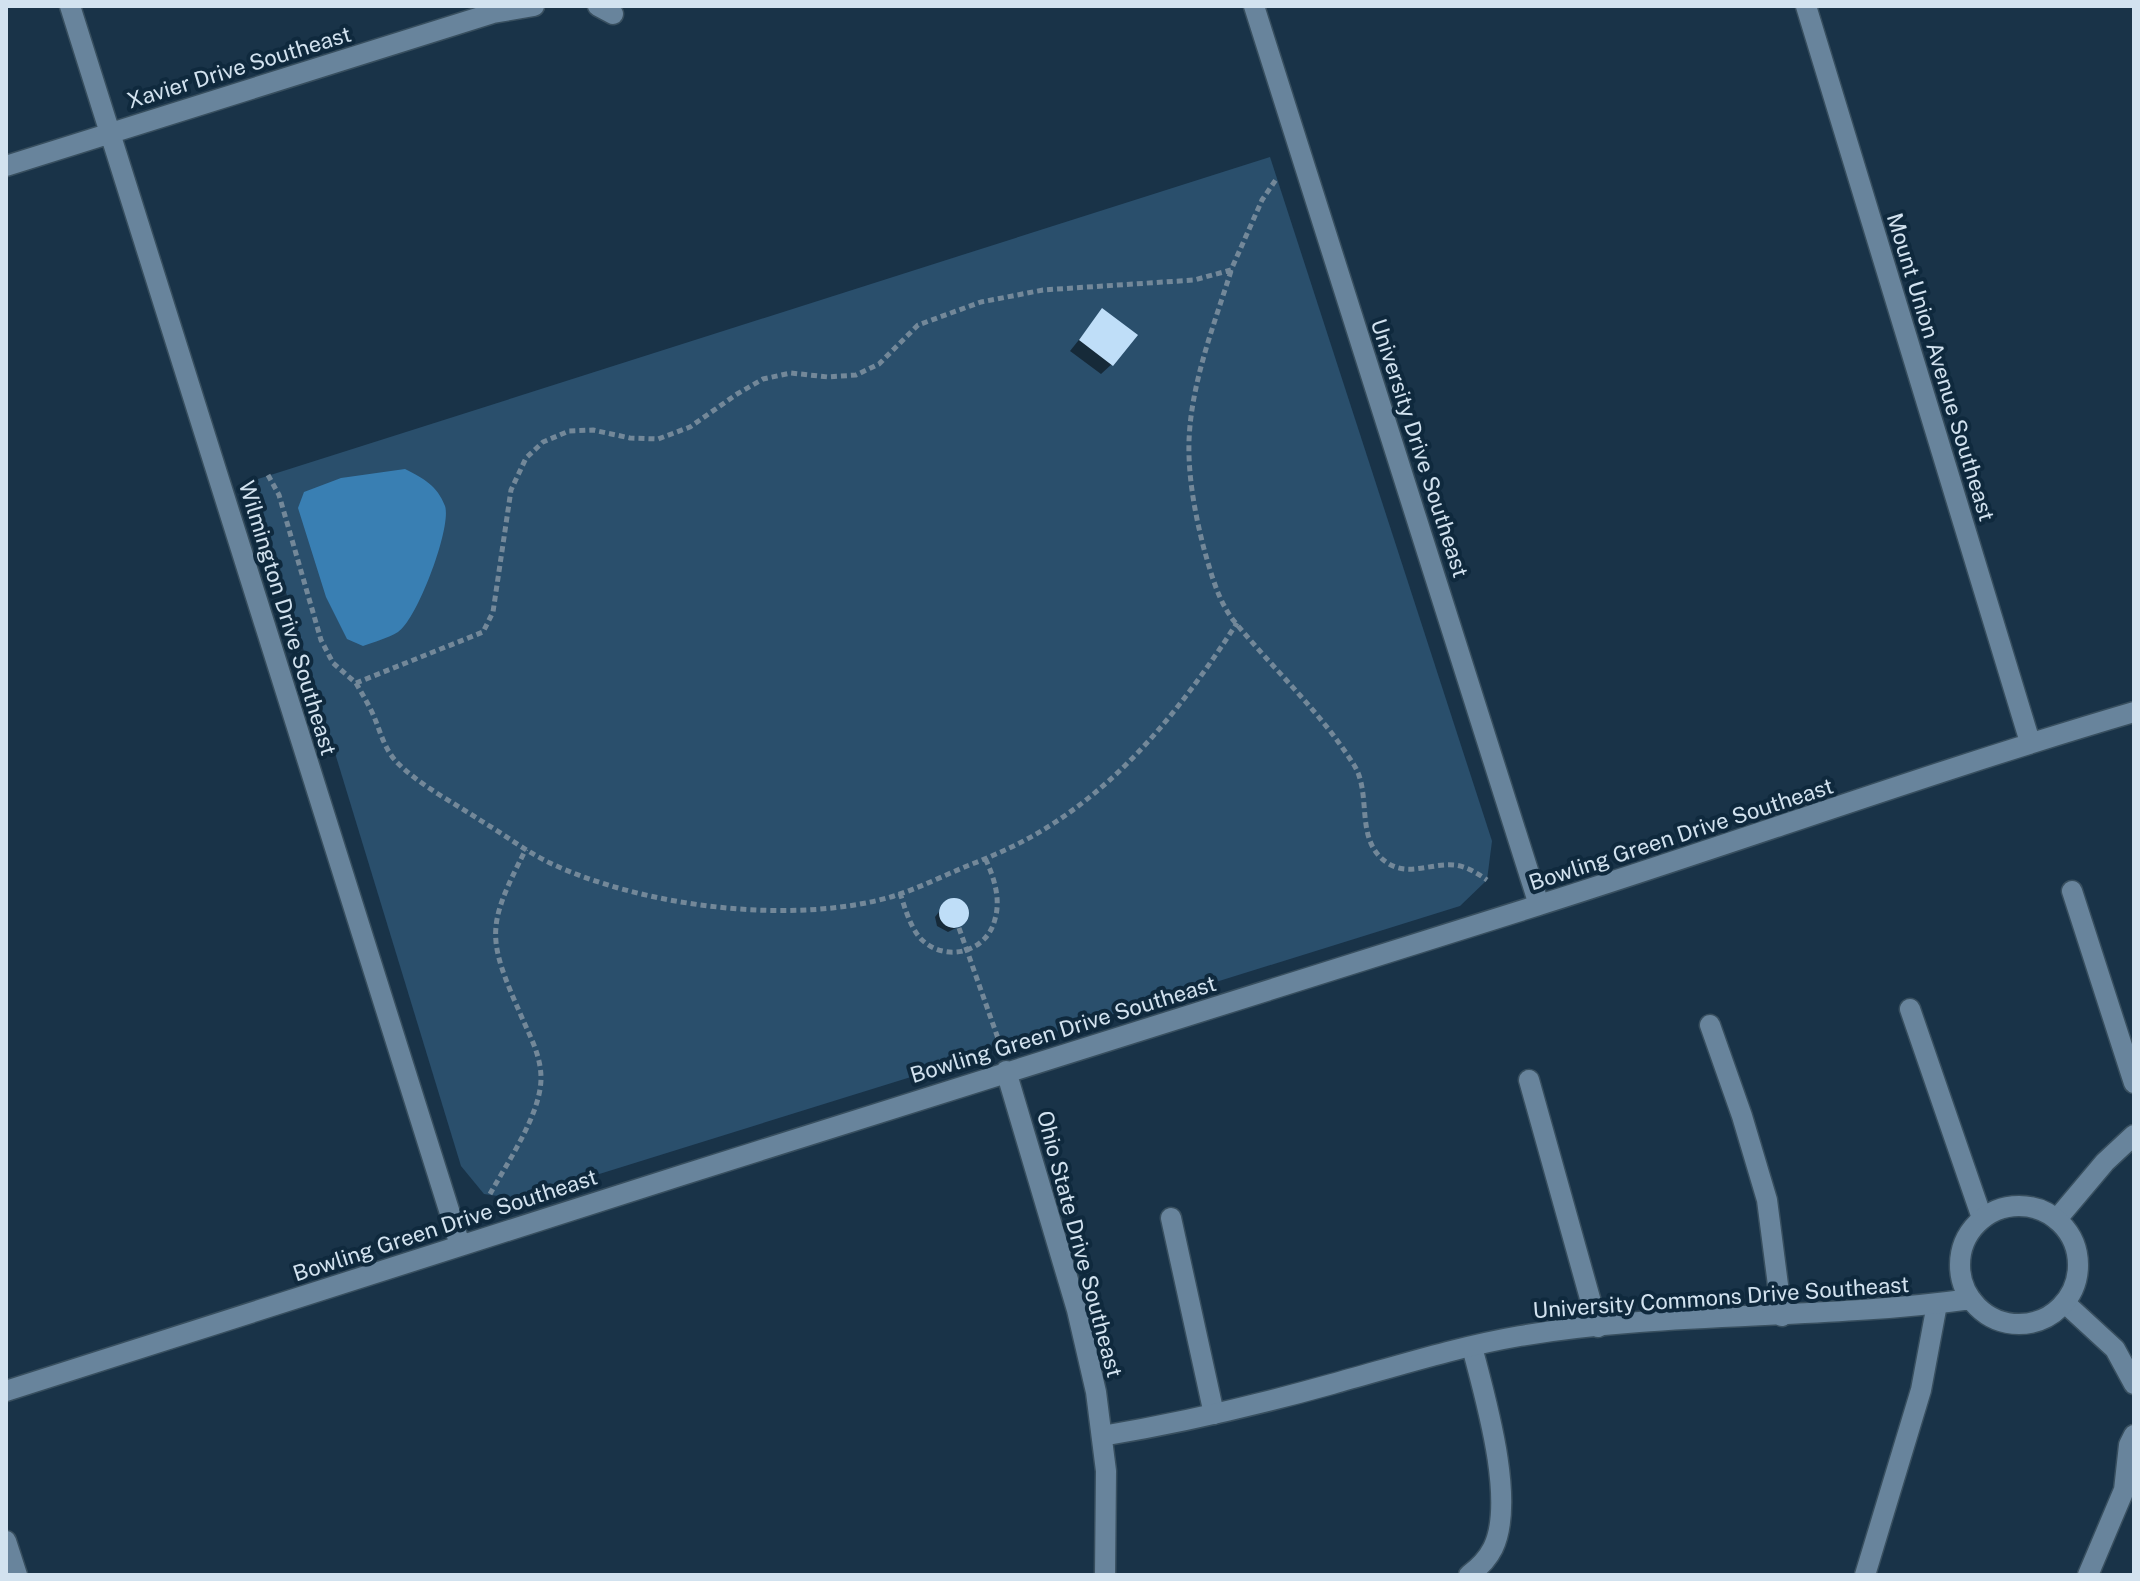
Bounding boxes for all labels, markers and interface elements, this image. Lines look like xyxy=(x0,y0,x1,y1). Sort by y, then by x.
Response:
street label: Xavier Drive Southeast xyxy=(124,21,354,113)
street label: Mount Union Avenue Southeast xyxy=(1882,210,2000,524)
street label: University Drive Southeast xyxy=(1366,315,1474,581)
street label: Wilmington Drive Southeast xyxy=(234,478,342,758)
street label: Bowling Green Drive Southeast xyxy=(1526,772,1836,896)
street label: Bowling Green Drive Southeast xyxy=(907,970,1219,1088)
street label: Ohio State Drive Southeast xyxy=(1032,1108,1128,1380)
street label: Bowling Green Drive Southeast xyxy=(290,1163,600,1287)
street label: University Commons Drive Southeast xyxy=(1532,1271,1910,1323)

